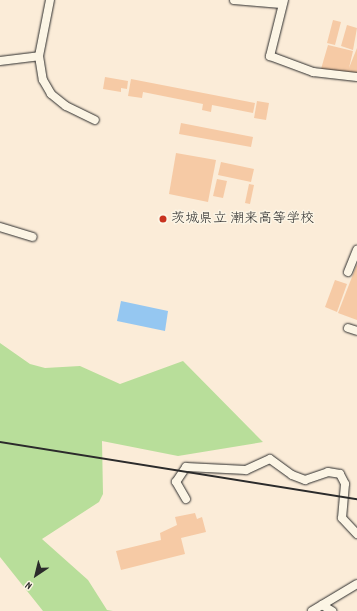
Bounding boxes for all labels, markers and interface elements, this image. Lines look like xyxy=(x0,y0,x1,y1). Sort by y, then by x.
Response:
place label: 茨城県立 潮来高等学校 xyxy=(171,211,314,227)
marker: 茨城県立 潮来高等学校 xyxy=(158,214,168,224)
north arrow xyxy=(16,555,56,595)
text: N xyxy=(22,577,36,593)

